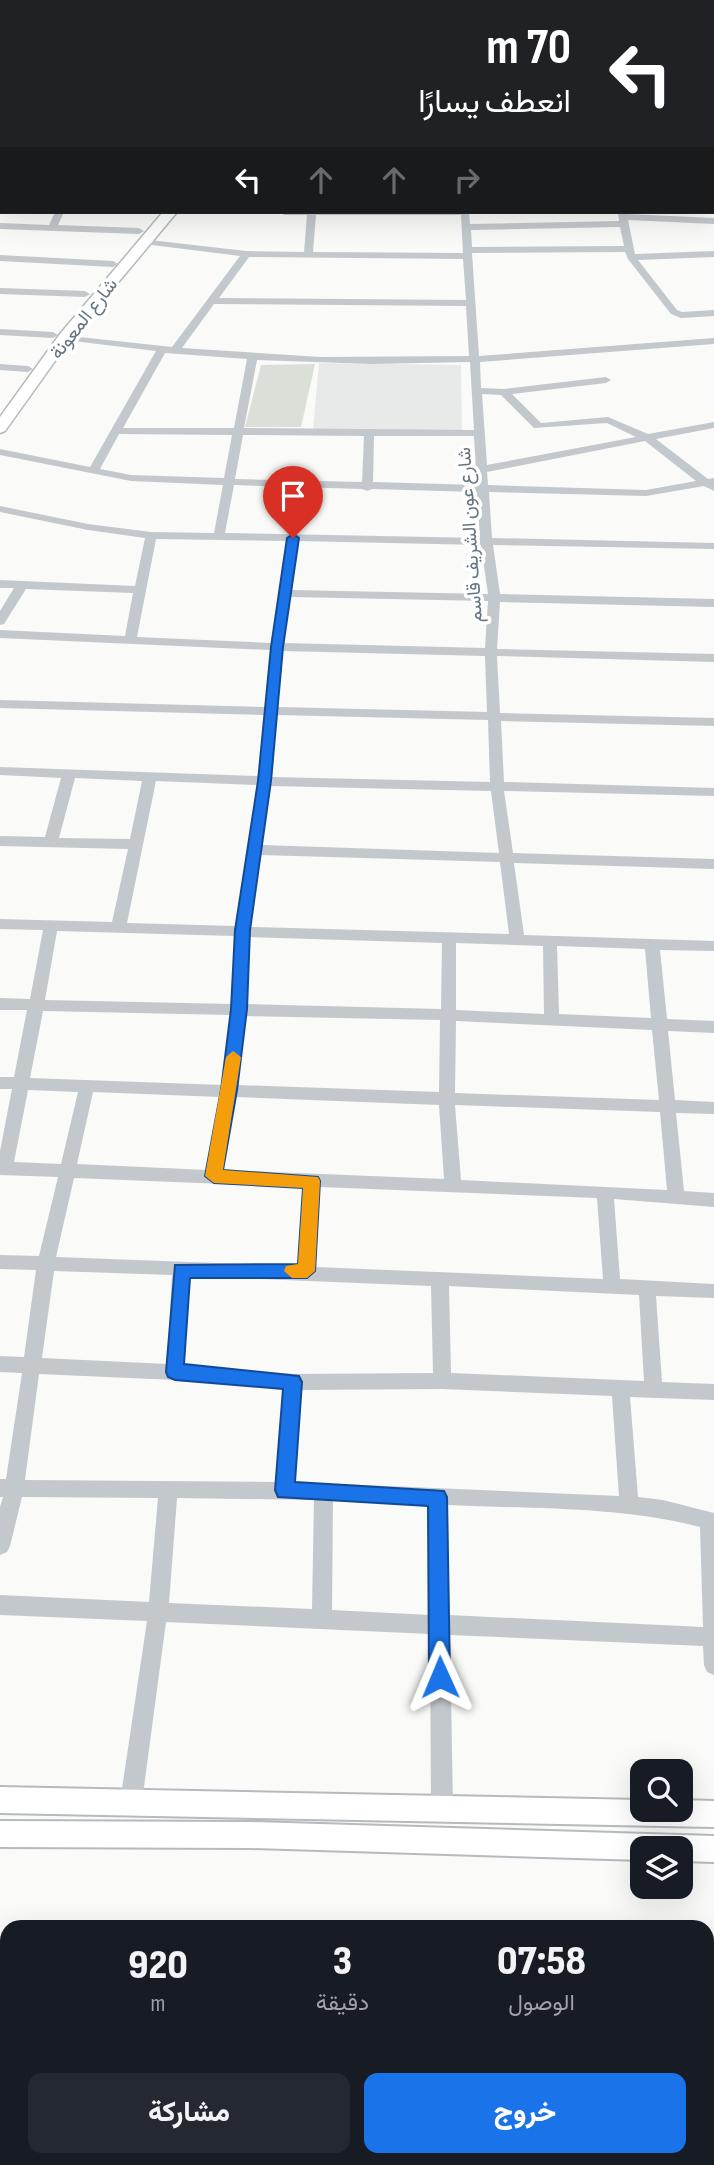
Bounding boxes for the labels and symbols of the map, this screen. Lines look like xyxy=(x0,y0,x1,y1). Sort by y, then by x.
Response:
street label: شارع المعونة xyxy=(45,274,123,364)
street label: شارع عون الشريف قاسم xyxy=(453,446,488,623)
pin xyxy=(263,466,323,538)
position arrow xyxy=(403,1640,477,1714)

